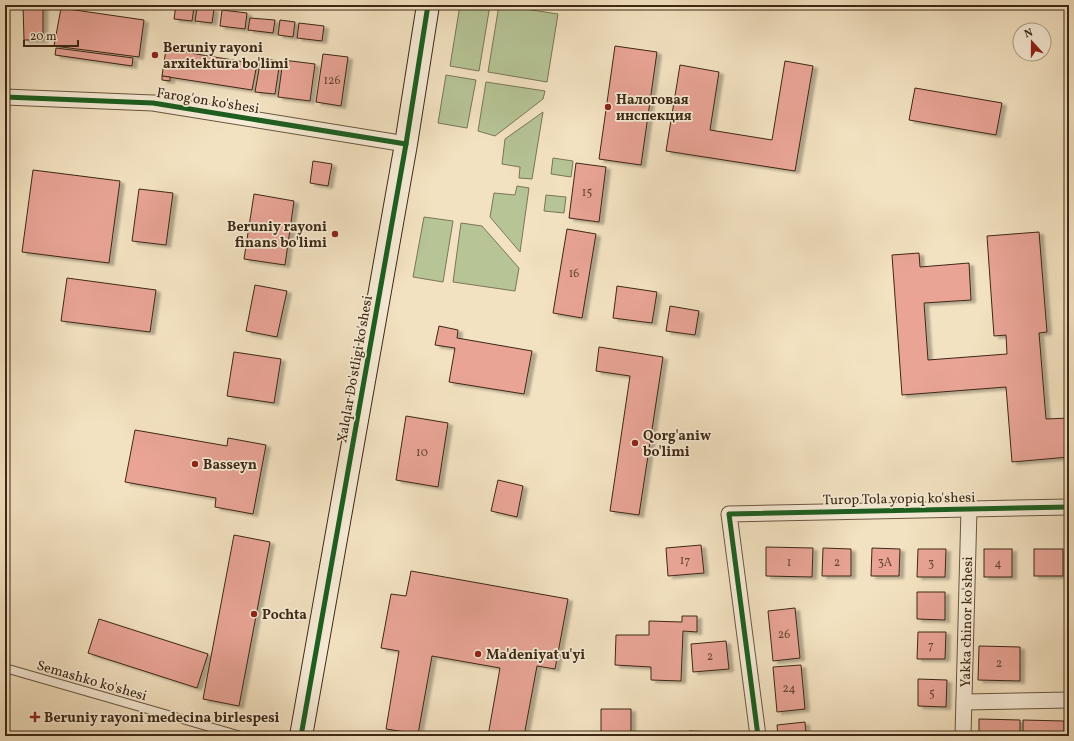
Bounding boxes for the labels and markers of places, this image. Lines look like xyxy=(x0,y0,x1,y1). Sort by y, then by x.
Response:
place label: Beruniy rayoni arxitektura bo'limi xyxy=(163,39,289,74)
marker: Beruniy rayoni arxitektura bo'limi xyxy=(150,50,160,60)
place label: Налоговая инспекция xyxy=(616,91,692,126)
marker: Налоговая инспекция xyxy=(603,102,613,112)
place label: Beruniy rayoni finans bo'limi xyxy=(227,218,327,253)
marker: Beruniy rayoni finans bo'limi xyxy=(330,229,340,239)
place label: Qorg'aniw bo'limi xyxy=(643,427,711,462)
marker: Qorg'aniw bo'limi xyxy=(630,438,640,448)
place label: Basseyn xyxy=(203,456,257,475)
marker: Basseyn xyxy=(190,459,200,469)
place label: Pochta xyxy=(262,606,307,625)
marker: Pochta xyxy=(249,609,259,619)
place label: Ma'deniyat u'yi xyxy=(486,646,585,665)
marker: Ma'deniyat u'yi xyxy=(473,649,483,659)
place label: Beruniy rayoni medecina birlespesi xyxy=(44,709,280,728)
marker: Beruniy rayoni medecina birlespesi xyxy=(29,711,41,723)

